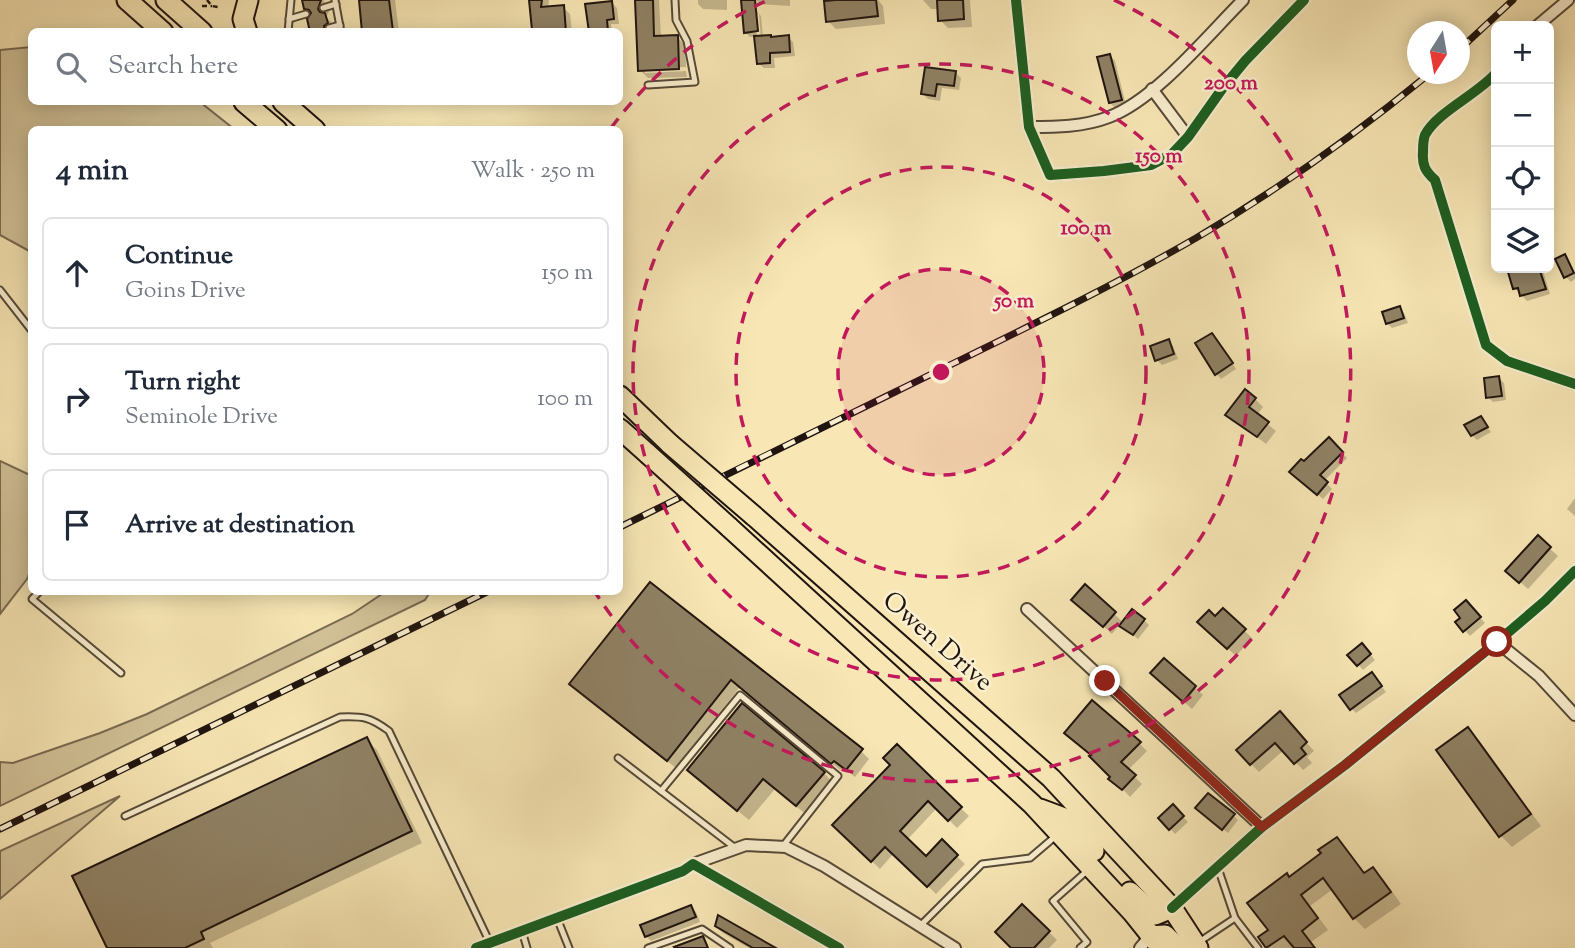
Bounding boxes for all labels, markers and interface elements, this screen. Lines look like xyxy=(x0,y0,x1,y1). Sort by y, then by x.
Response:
north arrow xyxy=(1407,21,1470,84)
map controls xyxy=(1491,21,1554,273)
button: + xyxy=(1491,21,1554,84)
search box xyxy=(28,28,623,105)
icon: search xyxy=(52,48,90,86)
text: Search here xyxy=(108,48,238,85)
text: 200 m xyxy=(1204,69,1259,99)
button: − xyxy=(1491,84,1554,147)
text: 150 m xyxy=(1135,142,1183,172)
button: locate xyxy=(1491,147,1554,210)
text: 4 min xyxy=(56,150,129,193)
text: Walk · 250 m xyxy=(471,155,595,188)
button: layers xyxy=(1491,210,1554,273)
text: 100 m xyxy=(1061,214,1112,244)
text: Continue xyxy=(125,238,233,275)
icon: ahead xyxy=(58,254,96,292)
text: 150 m xyxy=(541,257,593,290)
text: Goins Drive xyxy=(125,275,246,308)
text: 50 m xyxy=(992,287,1035,317)
centre of rings xyxy=(929,360,953,384)
text: Turn right xyxy=(125,364,240,401)
icon: right xyxy=(58,380,96,418)
text: 100 m xyxy=(537,383,593,416)
text: Seminole Drive xyxy=(125,401,278,434)
icon: arrive xyxy=(58,506,96,544)
text: Arrive at destination xyxy=(125,507,355,544)
street label: Owen Drive xyxy=(873,583,1001,701)
route start xyxy=(1481,626,1512,657)
route end xyxy=(1089,665,1120,696)

